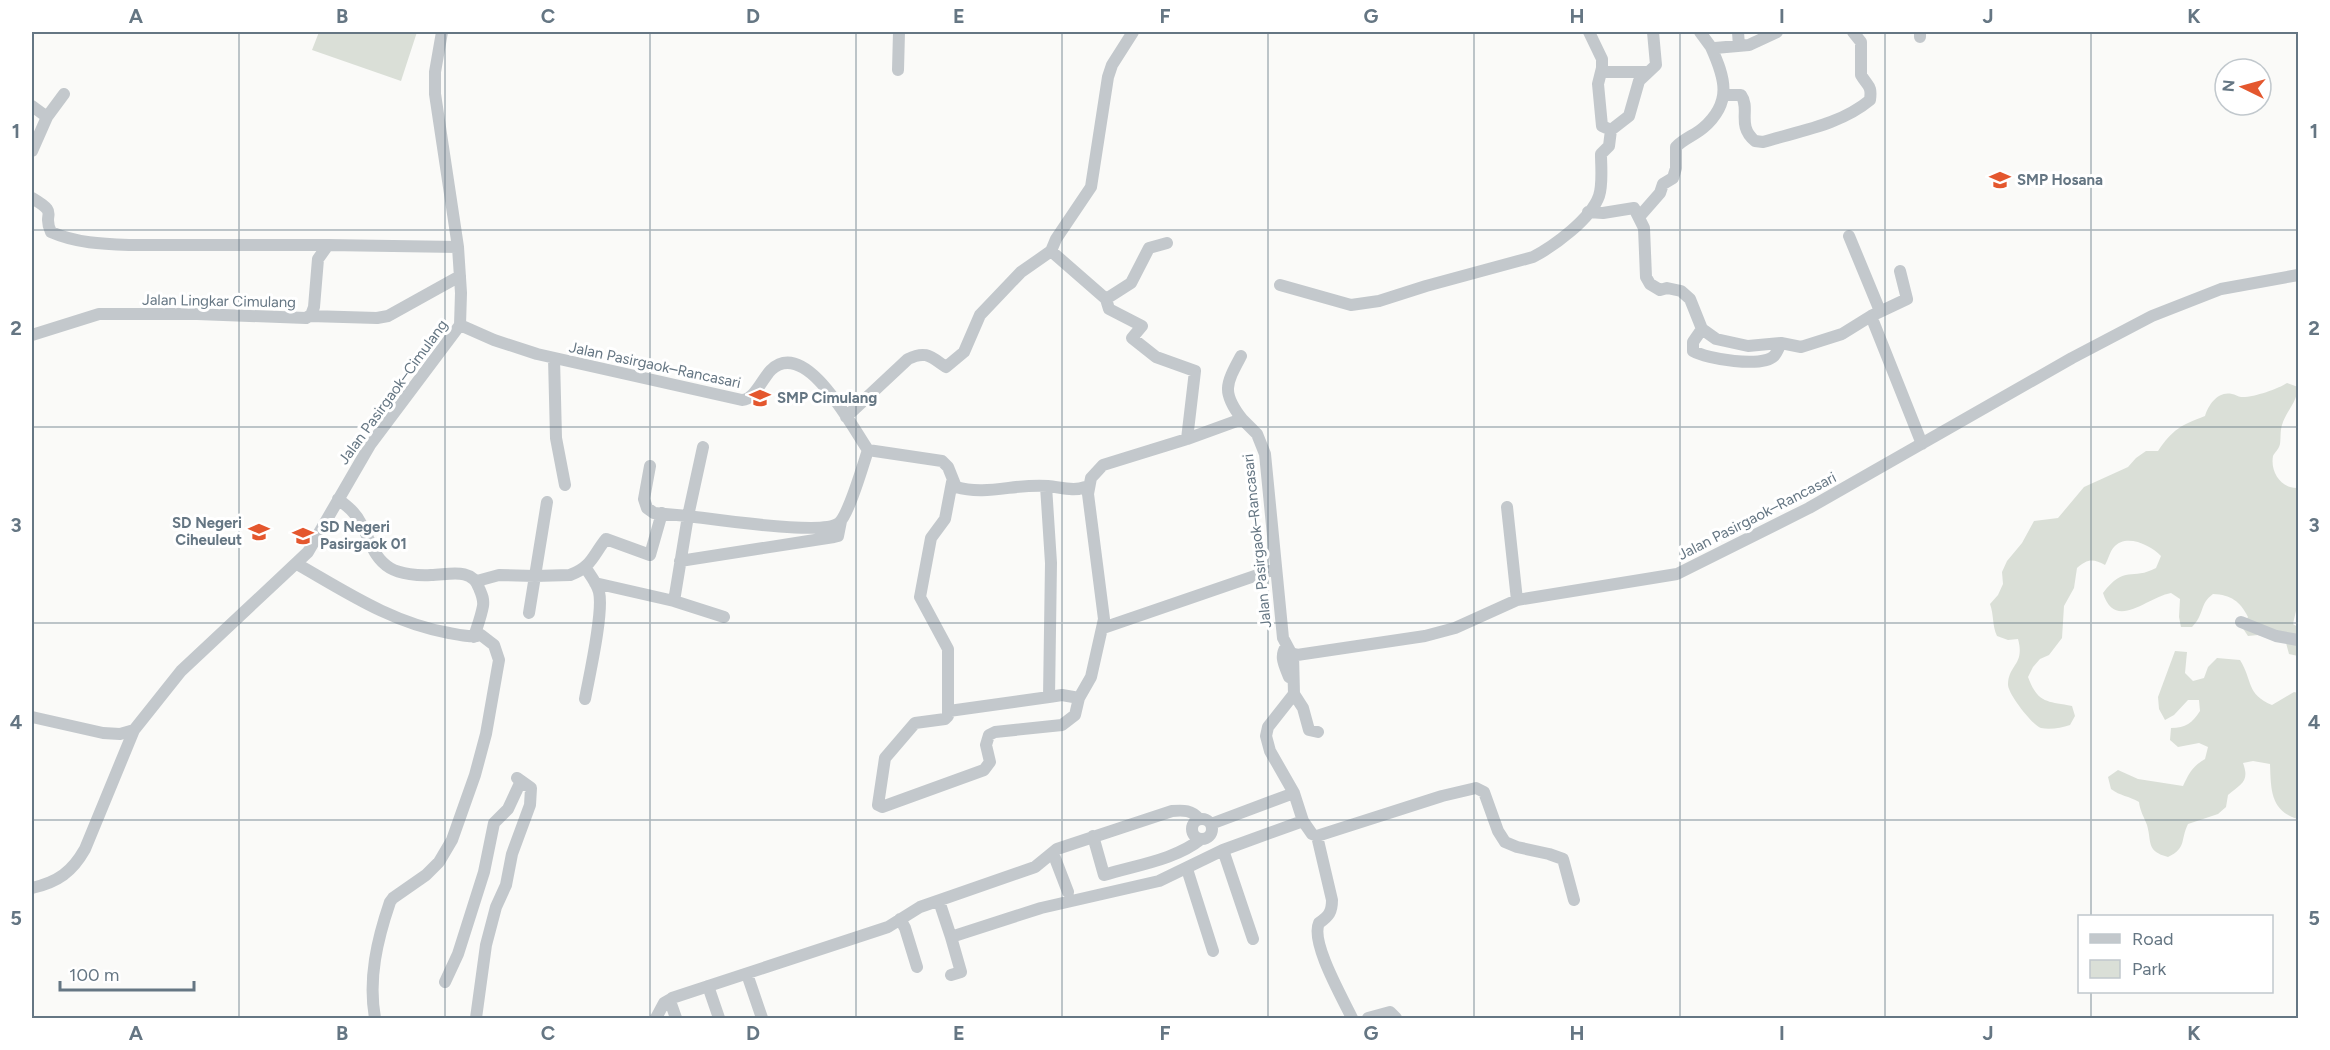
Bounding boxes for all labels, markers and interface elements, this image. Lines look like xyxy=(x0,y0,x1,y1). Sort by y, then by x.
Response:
text: A xyxy=(129,4,144,28)
text: B xyxy=(336,4,348,28)
text: C xyxy=(541,4,555,28)
text: D xyxy=(746,4,760,28)
text: E xyxy=(953,4,965,28)
text: F xyxy=(1159,4,1171,28)
text: G xyxy=(1364,4,1379,28)
text: H xyxy=(1570,4,1585,28)
text: I xyxy=(1779,4,1785,28)
text: J xyxy=(1982,4,1994,28)
text: K xyxy=(2187,4,2201,28)
north arrow xyxy=(2213,57,2273,117)
text: N xyxy=(2219,79,2239,93)
text: 1 xyxy=(12,119,20,143)
text: 1 xyxy=(2310,119,2318,143)
school or university icon: SMP Hosana xyxy=(1988,168,2012,192)
place label: SMP Hosana xyxy=(2017,171,2103,189)
street label: Jalan Lingkar Cimulang xyxy=(142,291,296,311)
text: 2 xyxy=(10,316,22,340)
street label: Jalan Pasirgaok–Cimulang xyxy=(334,316,452,468)
text: 2 xyxy=(2308,316,2320,340)
street label: Jalan Pasirgaok–Rancasari xyxy=(567,338,743,392)
school or university icon: SMP Cimulang xyxy=(748,386,772,410)
place label: SMP Cimulang xyxy=(777,389,877,407)
street label: Jalan Pasirgaok–Rancasari xyxy=(1239,453,1275,629)
street label: Jalan Pasirgaok–Rancasari xyxy=(1675,468,1839,564)
text: 3 xyxy=(10,513,22,537)
text: 3 xyxy=(2308,513,2320,537)
place label: SD Negeri Ciheuleut xyxy=(172,514,242,549)
place label: SD Negeri Pasirgaok 01 xyxy=(320,518,407,553)
school or university icon: SD Negeri Ciheuleut xyxy=(247,520,271,544)
school or university icon: SD Negeri Pasirgaok 01 xyxy=(291,524,315,548)
text: 4 xyxy=(10,710,23,734)
text: 4 xyxy=(2308,710,2321,734)
text: 5 xyxy=(10,906,22,930)
text: 5 xyxy=(2308,906,2320,930)
legend xyxy=(2078,915,2273,993)
text: Road xyxy=(2132,928,2173,950)
scale bar xyxy=(60,954,194,992)
text: Park xyxy=(2132,958,2167,980)
text: 100 m xyxy=(69,964,119,986)
text: A xyxy=(129,1021,144,1045)
text: B xyxy=(336,1021,348,1045)
text: C xyxy=(541,1021,555,1045)
text: D xyxy=(746,1021,760,1045)
text: E xyxy=(953,1021,965,1045)
text: F xyxy=(1159,1021,1171,1045)
text: G xyxy=(1364,1021,1379,1045)
text: H xyxy=(1570,1021,1585,1045)
text: I xyxy=(1779,1021,1785,1045)
text: J xyxy=(1982,1021,1994,1045)
text: K xyxy=(2187,1021,2201,1045)

